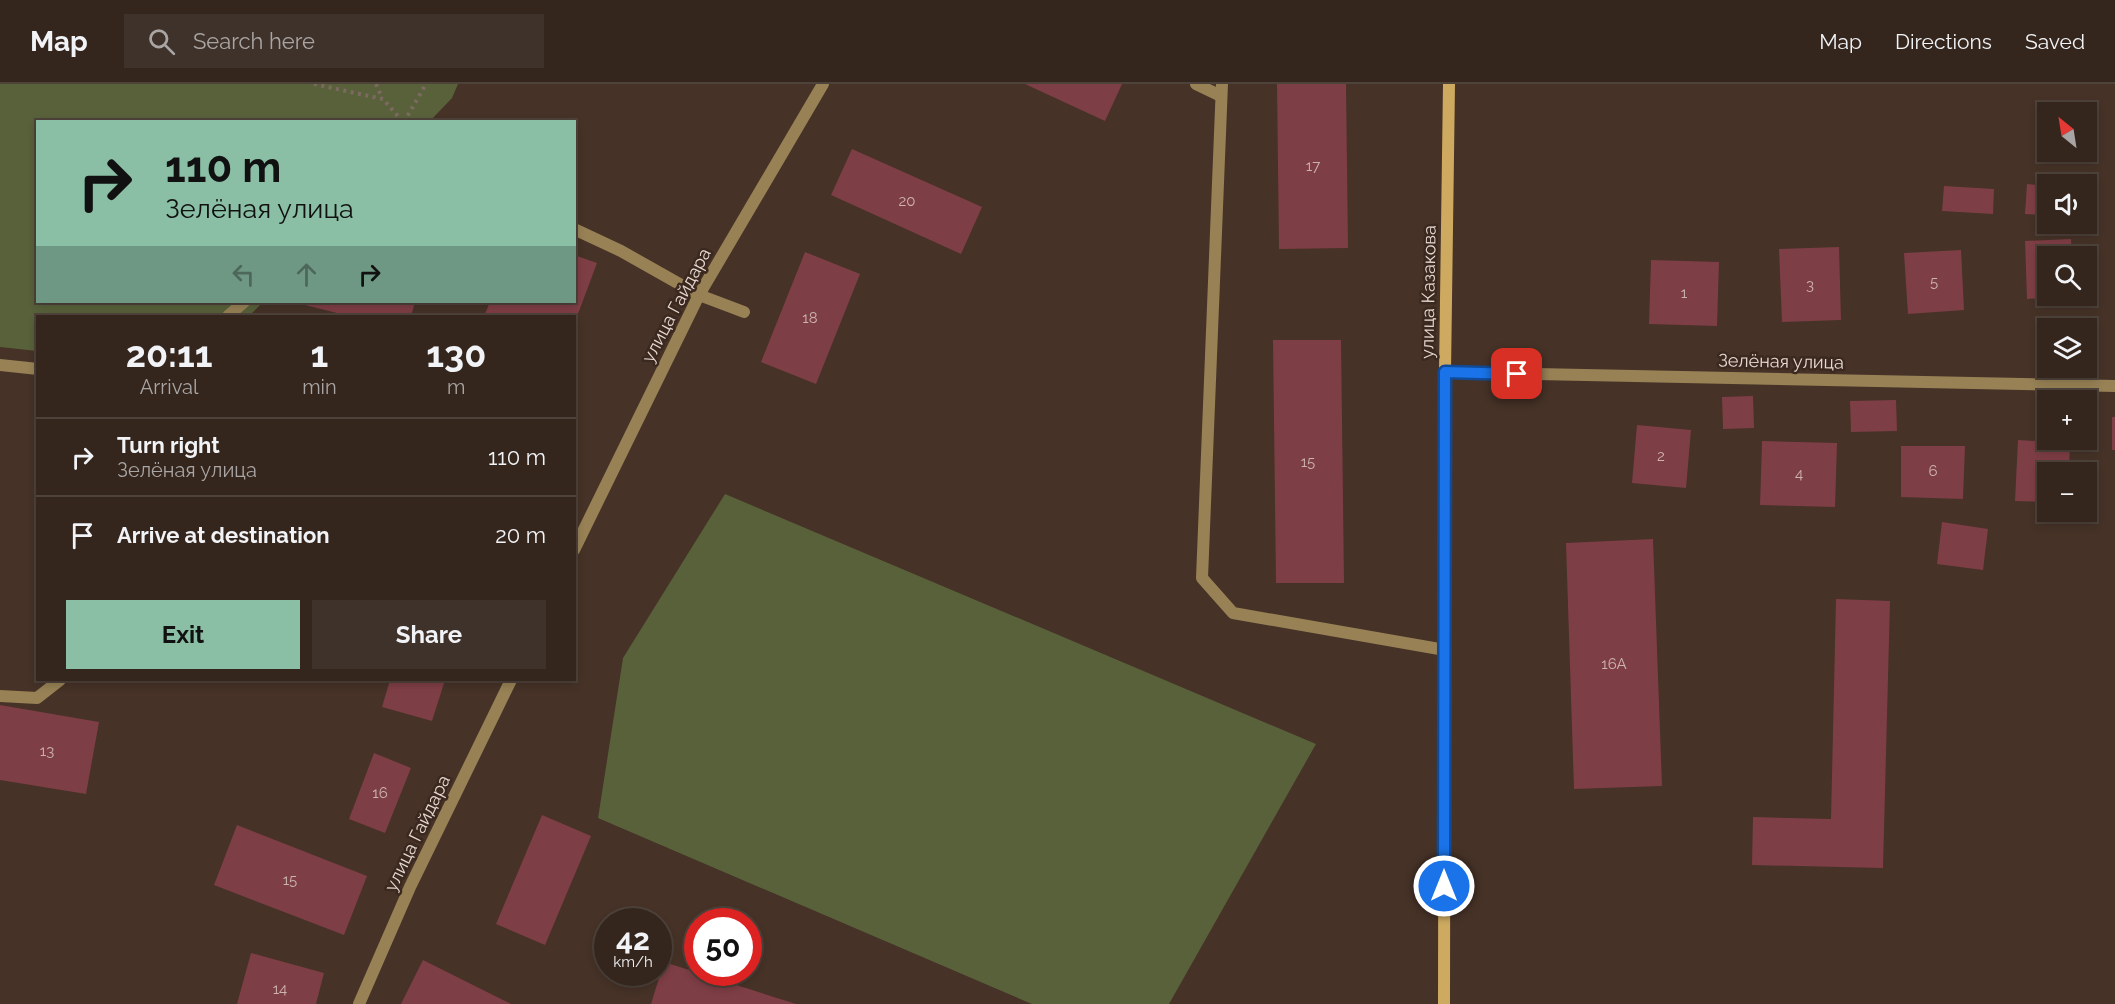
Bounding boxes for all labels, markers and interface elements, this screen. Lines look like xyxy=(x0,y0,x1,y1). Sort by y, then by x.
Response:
search box xyxy=(124,14,544,68)
text: Map xyxy=(30,25,88,58)
icon: search xyxy=(145,25,178,58)
text: Search here xyxy=(193,28,315,54)
text: Map xyxy=(1819,29,1862,54)
text: Directions xyxy=(1895,29,1992,54)
text: Saved xyxy=(2025,29,2085,54)
north arrow xyxy=(2037,102,2097,162)
map controls xyxy=(2037,102,2097,522)
text: 110 m xyxy=(165,143,281,192)
icon: right xyxy=(66,144,144,222)
house number: 17 xyxy=(1306,157,1320,175)
button: sound xyxy=(2037,174,2097,234)
house number: 20 xyxy=(899,192,916,210)
text: Зелёная улица xyxy=(165,193,354,224)
street label: улица Казакова xyxy=(1416,225,1440,359)
street label: улица Гайдара xyxy=(637,244,715,366)
button: search xyxy=(2037,246,2097,306)
icon: left xyxy=(227,258,260,291)
icon: ahead xyxy=(290,258,323,291)
icon: right xyxy=(353,258,386,291)
house number: 5 xyxy=(1930,273,1938,291)
house number: 3 xyxy=(1806,276,1814,294)
house number: 1 xyxy=(1681,284,1688,302)
house number: 18 xyxy=(802,309,818,327)
button: layers xyxy=(2037,318,2097,378)
text: 20:11 xyxy=(126,333,213,375)
text: 1 xyxy=(311,333,328,375)
text: 130 xyxy=(426,333,486,375)
pin xyxy=(1491,348,1542,399)
street label: Зелёная улица xyxy=(1718,349,1844,373)
icon: arrive xyxy=(1500,357,1533,390)
text: Arrival xyxy=(140,375,198,399)
text: min xyxy=(302,375,337,399)
text: m xyxy=(447,375,465,399)
button: + xyxy=(2037,390,2097,450)
text: Turn right xyxy=(117,432,220,458)
icon: right xyxy=(66,441,99,474)
text: 110 m xyxy=(488,444,546,470)
house number: 2 xyxy=(1657,447,1665,465)
house number: 15 xyxy=(1301,453,1315,471)
text: Зелёная улица xyxy=(117,458,257,482)
house number: 6 xyxy=(1928,462,1938,480)
button: − xyxy=(2037,462,2097,522)
house number: 4 xyxy=(1795,465,1803,483)
icon: arrive xyxy=(66,519,99,552)
text: Arrive at destination xyxy=(117,522,330,548)
text: 20 m xyxy=(495,522,546,548)
button: Exit xyxy=(66,600,300,669)
button: Share xyxy=(312,600,546,669)
house number: 16А xyxy=(1601,655,1627,673)
house number: 13 xyxy=(40,742,54,760)
street label: улица Гайдара xyxy=(380,772,454,894)
house number: 16 xyxy=(372,784,388,802)
position arrow xyxy=(1412,854,1476,918)
house number: 15 xyxy=(283,871,297,889)
speed limit sign: 50 xyxy=(684,908,762,986)
text: 42 xyxy=(616,922,650,957)
text: km/h xyxy=(613,953,653,971)
house number: 14 xyxy=(273,980,287,998)

